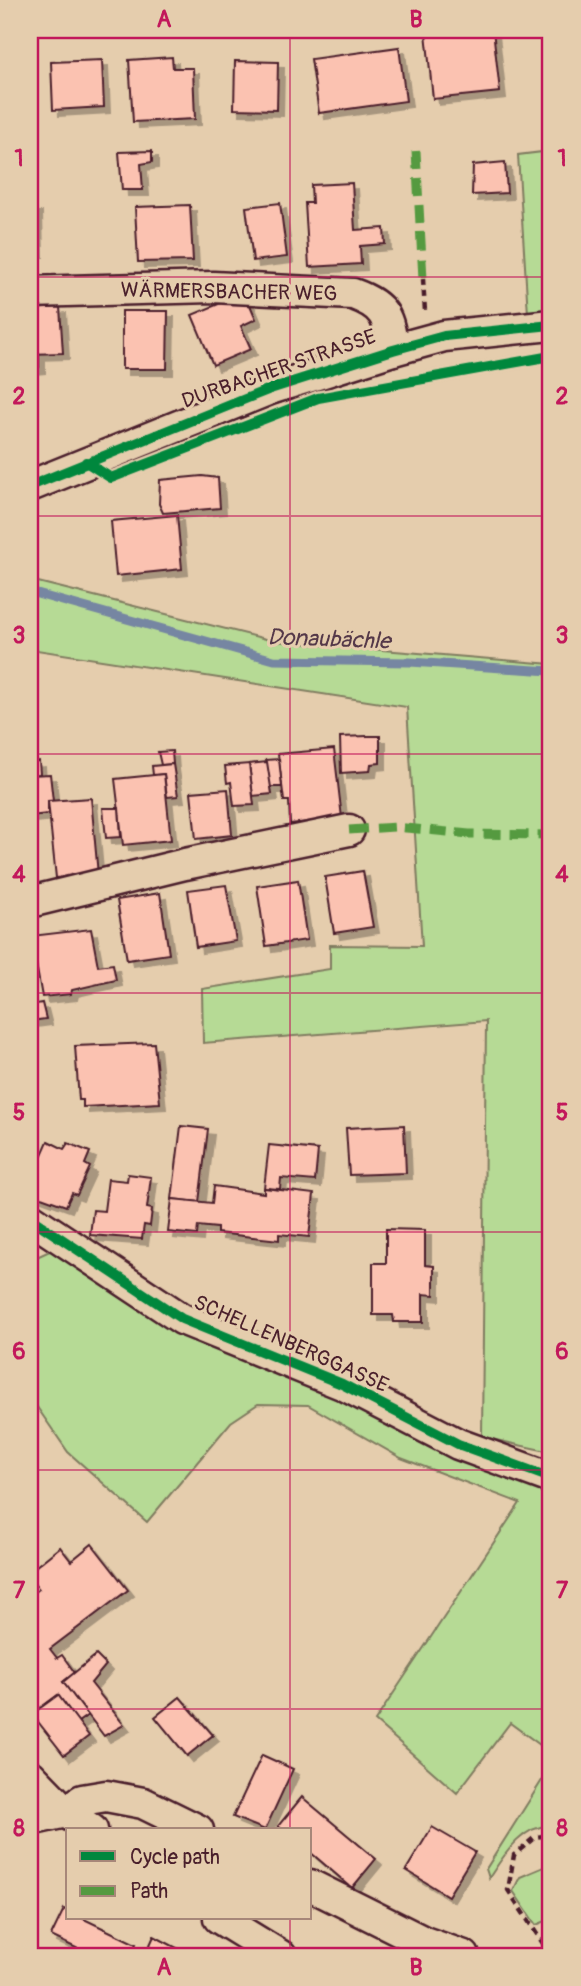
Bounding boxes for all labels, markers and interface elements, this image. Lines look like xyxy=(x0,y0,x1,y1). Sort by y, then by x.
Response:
text: A xyxy=(157,5,172,34)
text: B xyxy=(409,5,423,34)
text: 1 xyxy=(15,144,24,173)
text: 1 xyxy=(558,144,567,173)
street label: WÄRMERSBACHER WEG xyxy=(120,277,338,307)
street label: DURBACHER STRASSE xyxy=(178,323,380,415)
text: 2 xyxy=(13,382,26,411)
text: 2 xyxy=(556,382,569,411)
text: 3 xyxy=(13,621,25,650)
text: 3 xyxy=(556,621,568,650)
water label: Donaubächle xyxy=(267,622,394,656)
text: 4 xyxy=(12,860,26,889)
text: 4 xyxy=(555,860,569,889)
text: 5 xyxy=(13,1098,25,1127)
text: 5 xyxy=(556,1098,568,1127)
street label: SCHELLENBERGGASSE xyxy=(189,1289,393,1399)
text: 6 xyxy=(12,1337,26,1366)
text: 6 xyxy=(555,1337,569,1366)
text: 7 xyxy=(13,1576,26,1605)
text: 7 xyxy=(556,1576,569,1605)
text: 8 xyxy=(13,1814,25,1843)
text: 8 xyxy=(556,1814,568,1843)
legend xyxy=(66,1828,312,1920)
text: Cycle path xyxy=(130,1844,220,1871)
text: Path xyxy=(130,1878,168,1905)
text: A xyxy=(157,1953,172,1982)
text: B xyxy=(409,1953,423,1982)

